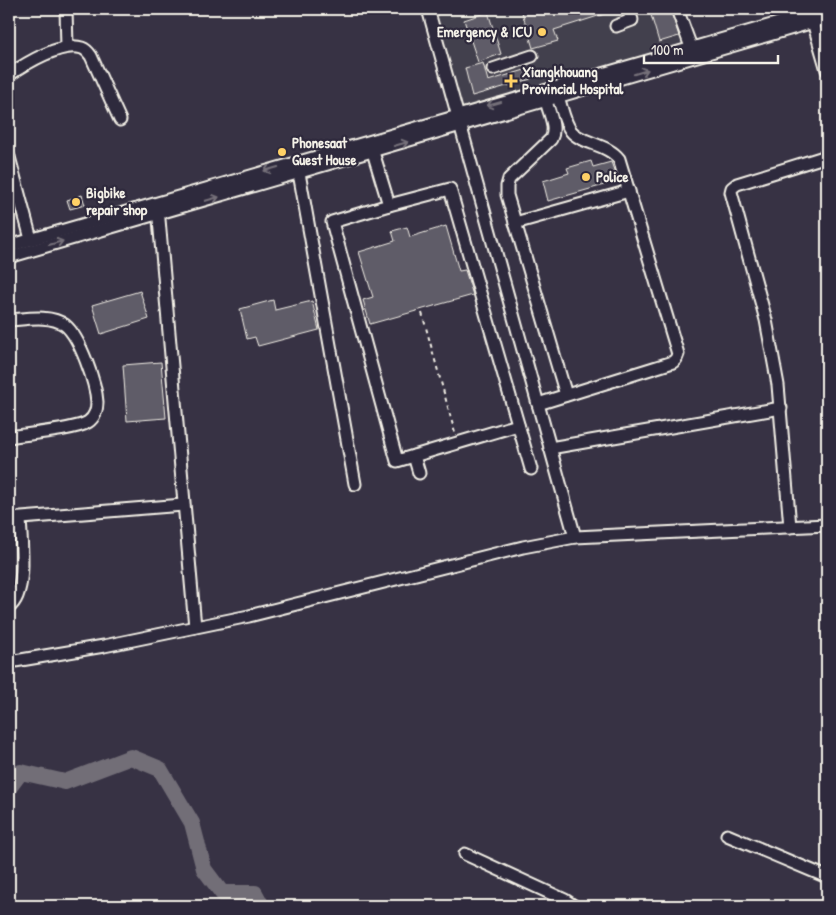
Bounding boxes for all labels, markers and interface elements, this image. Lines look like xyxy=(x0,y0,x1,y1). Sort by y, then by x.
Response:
place label: Emergency & ICU xyxy=(437,21,532,43)
marker: Emergency & ICU xyxy=(536,26,548,38)
scale bar xyxy=(644,32,777,64)
text: 100 m xyxy=(651,39,684,60)
place label: Xiangkhouang Provincial Hospital xyxy=(522,61,624,100)
one-way arrow xyxy=(633,67,649,77)
marker: Xiangkhouang Provincial Hospital xyxy=(504,74,518,88)
one-way arrow xyxy=(487,100,503,110)
place label: Phonesaat Guest House xyxy=(292,132,356,170)
one-way arrow xyxy=(393,138,409,148)
marker: Phonesaat Guest House xyxy=(276,146,288,158)
one-way arrow xyxy=(264,165,280,175)
place label: Police xyxy=(596,166,628,187)
marker: Police xyxy=(580,171,592,183)
place label: Bigbike repair shop xyxy=(86,182,148,221)
one-way arrow xyxy=(203,193,219,203)
marker: Bigbike repair shop xyxy=(70,196,82,208)
one-way arrow xyxy=(47,238,63,248)

